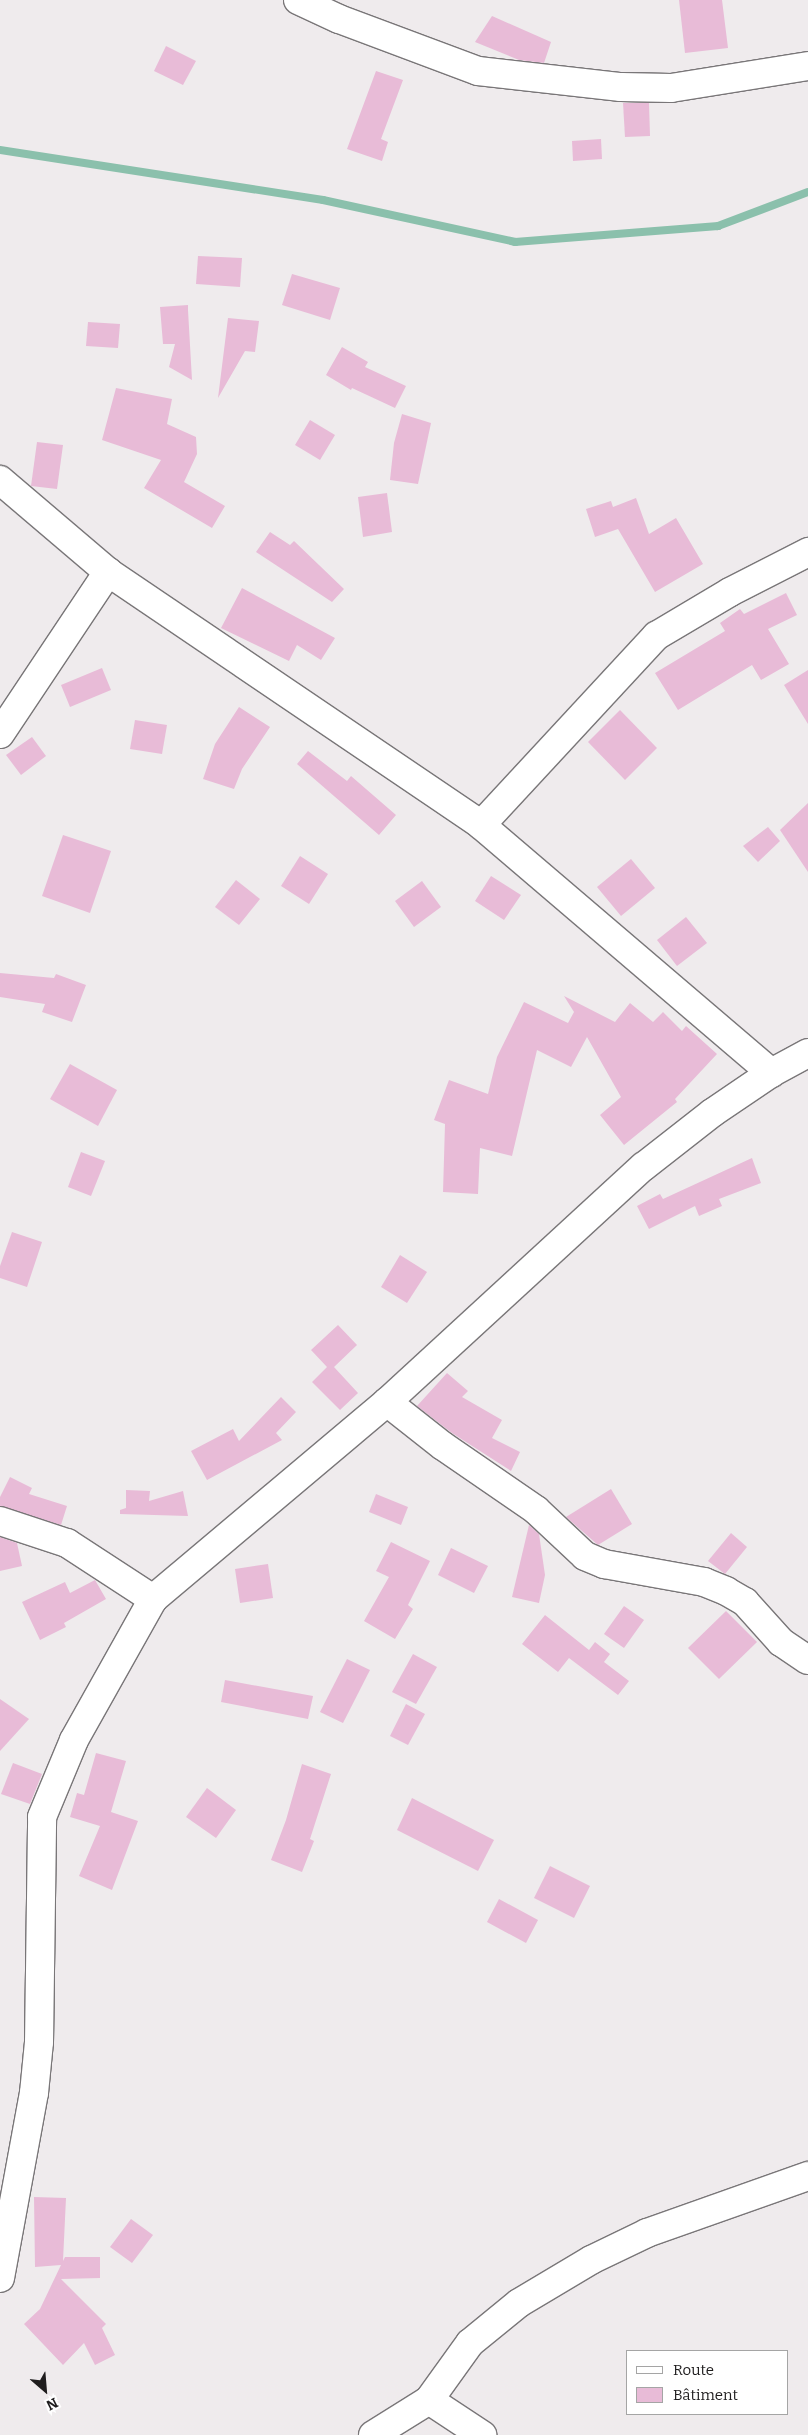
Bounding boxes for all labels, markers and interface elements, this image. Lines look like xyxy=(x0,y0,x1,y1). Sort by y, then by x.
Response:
legend xyxy=(626,2350,788,2415)
text: Route xyxy=(673,2361,714,2379)
north arrow xyxy=(20,2365,70,2415)
text: Bâtiment xyxy=(673,2386,738,2404)
text: N xyxy=(43,2394,61,2414)

